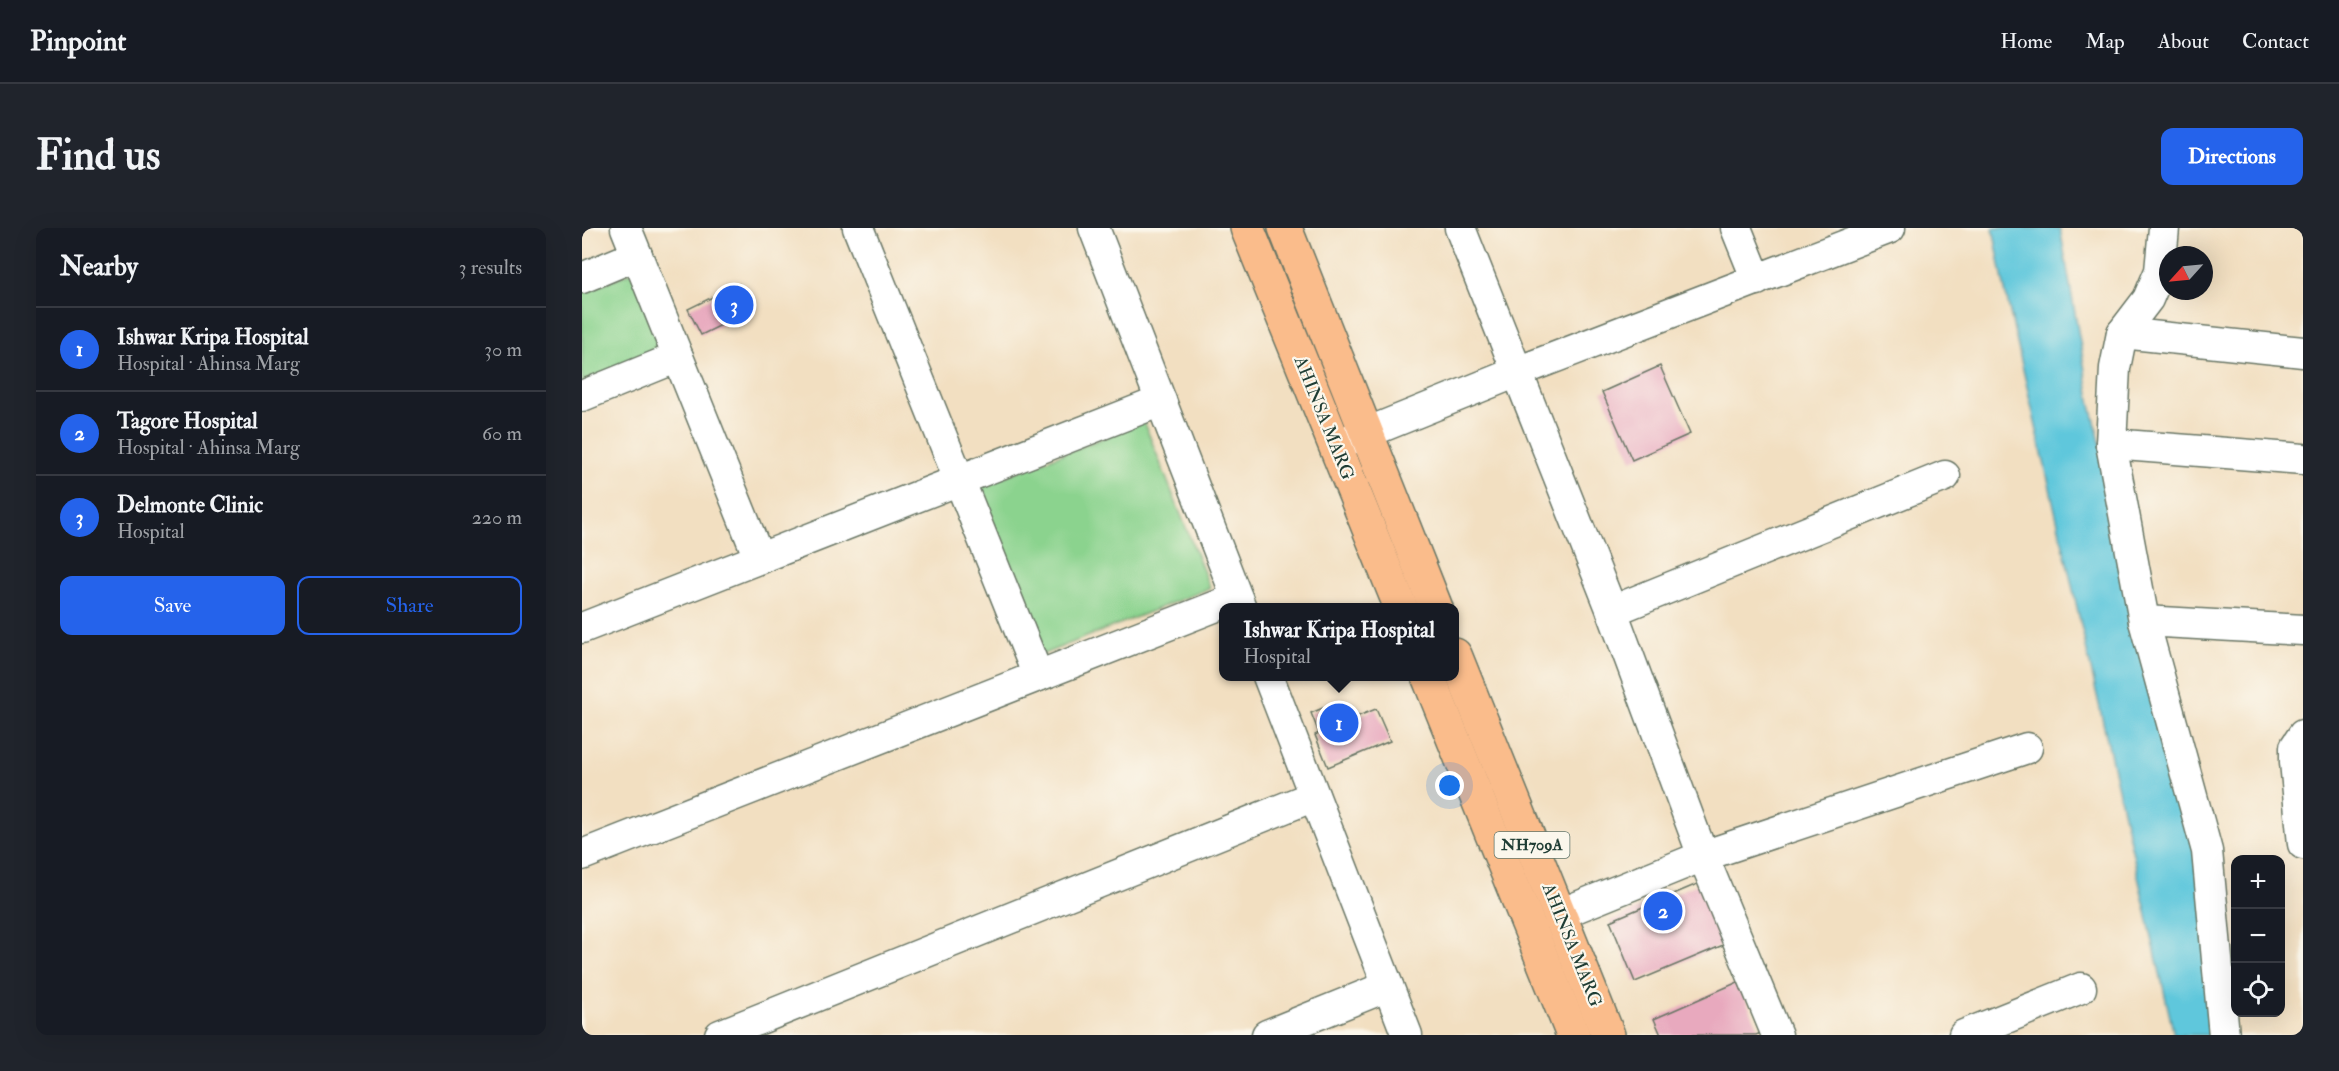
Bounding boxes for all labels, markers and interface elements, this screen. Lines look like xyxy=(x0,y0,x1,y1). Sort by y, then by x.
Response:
text: Pinpoint xyxy=(30,24,126,59)
text: Home xyxy=(2000,28,2052,55)
text: Map xyxy=(2085,28,2125,55)
text: About xyxy=(2158,28,2209,55)
text: Contact xyxy=(2242,28,2309,55)
button: Directions xyxy=(2161,128,2303,185)
text: Find us xyxy=(36,130,160,182)
north arrow xyxy=(2159,246,2213,300)
text: Nearby xyxy=(60,251,138,283)
text: 3 results xyxy=(459,255,522,280)
pin: 3 xyxy=(714,282,754,328)
text: Ishwar Kripa Hospital xyxy=(117,323,309,351)
text: 1 xyxy=(76,337,83,362)
text: 30 m xyxy=(484,337,522,362)
text: Hospital · Ahinsa Marg xyxy=(117,351,300,376)
street label: AHINSA MARG xyxy=(1288,352,1359,483)
text: Tagore Hospital xyxy=(117,407,258,435)
text: 2 xyxy=(74,421,85,446)
text: 60 m xyxy=(482,421,522,446)
text: Hospital · Ahinsa Marg xyxy=(117,435,300,460)
text: Delmonte Clinic xyxy=(117,491,263,519)
text: 3 xyxy=(76,505,83,530)
text: 220 m xyxy=(472,505,522,530)
text: Hospital xyxy=(117,519,185,544)
button: Save xyxy=(60,576,285,635)
button: Share xyxy=(297,576,522,635)
popup xyxy=(1219,603,1459,681)
text: Ishwar Kripa Hospital xyxy=(1243,616,1435,644)
text: Hospital xyxy=(1243,644,1311,669)
pin: 1 xyxy=(1320,700,1359,746)
your location xyxy=(1435,771,1464,800)
road number: NH709A xyxy=(1494,832,1570,858)
map controls xyxy=(2231,855,2285,1017)
button: + xyxy=(2231,855,2285,909)
street label: AHINSA MARG xyxy=(1536,879,1607,1010)
pin: 2 xyxy=(1644,888,1682,934)
button: − xyxy=(2231,909,2285,963)
button: locate xyxy=(2231,963,2285,1017)

